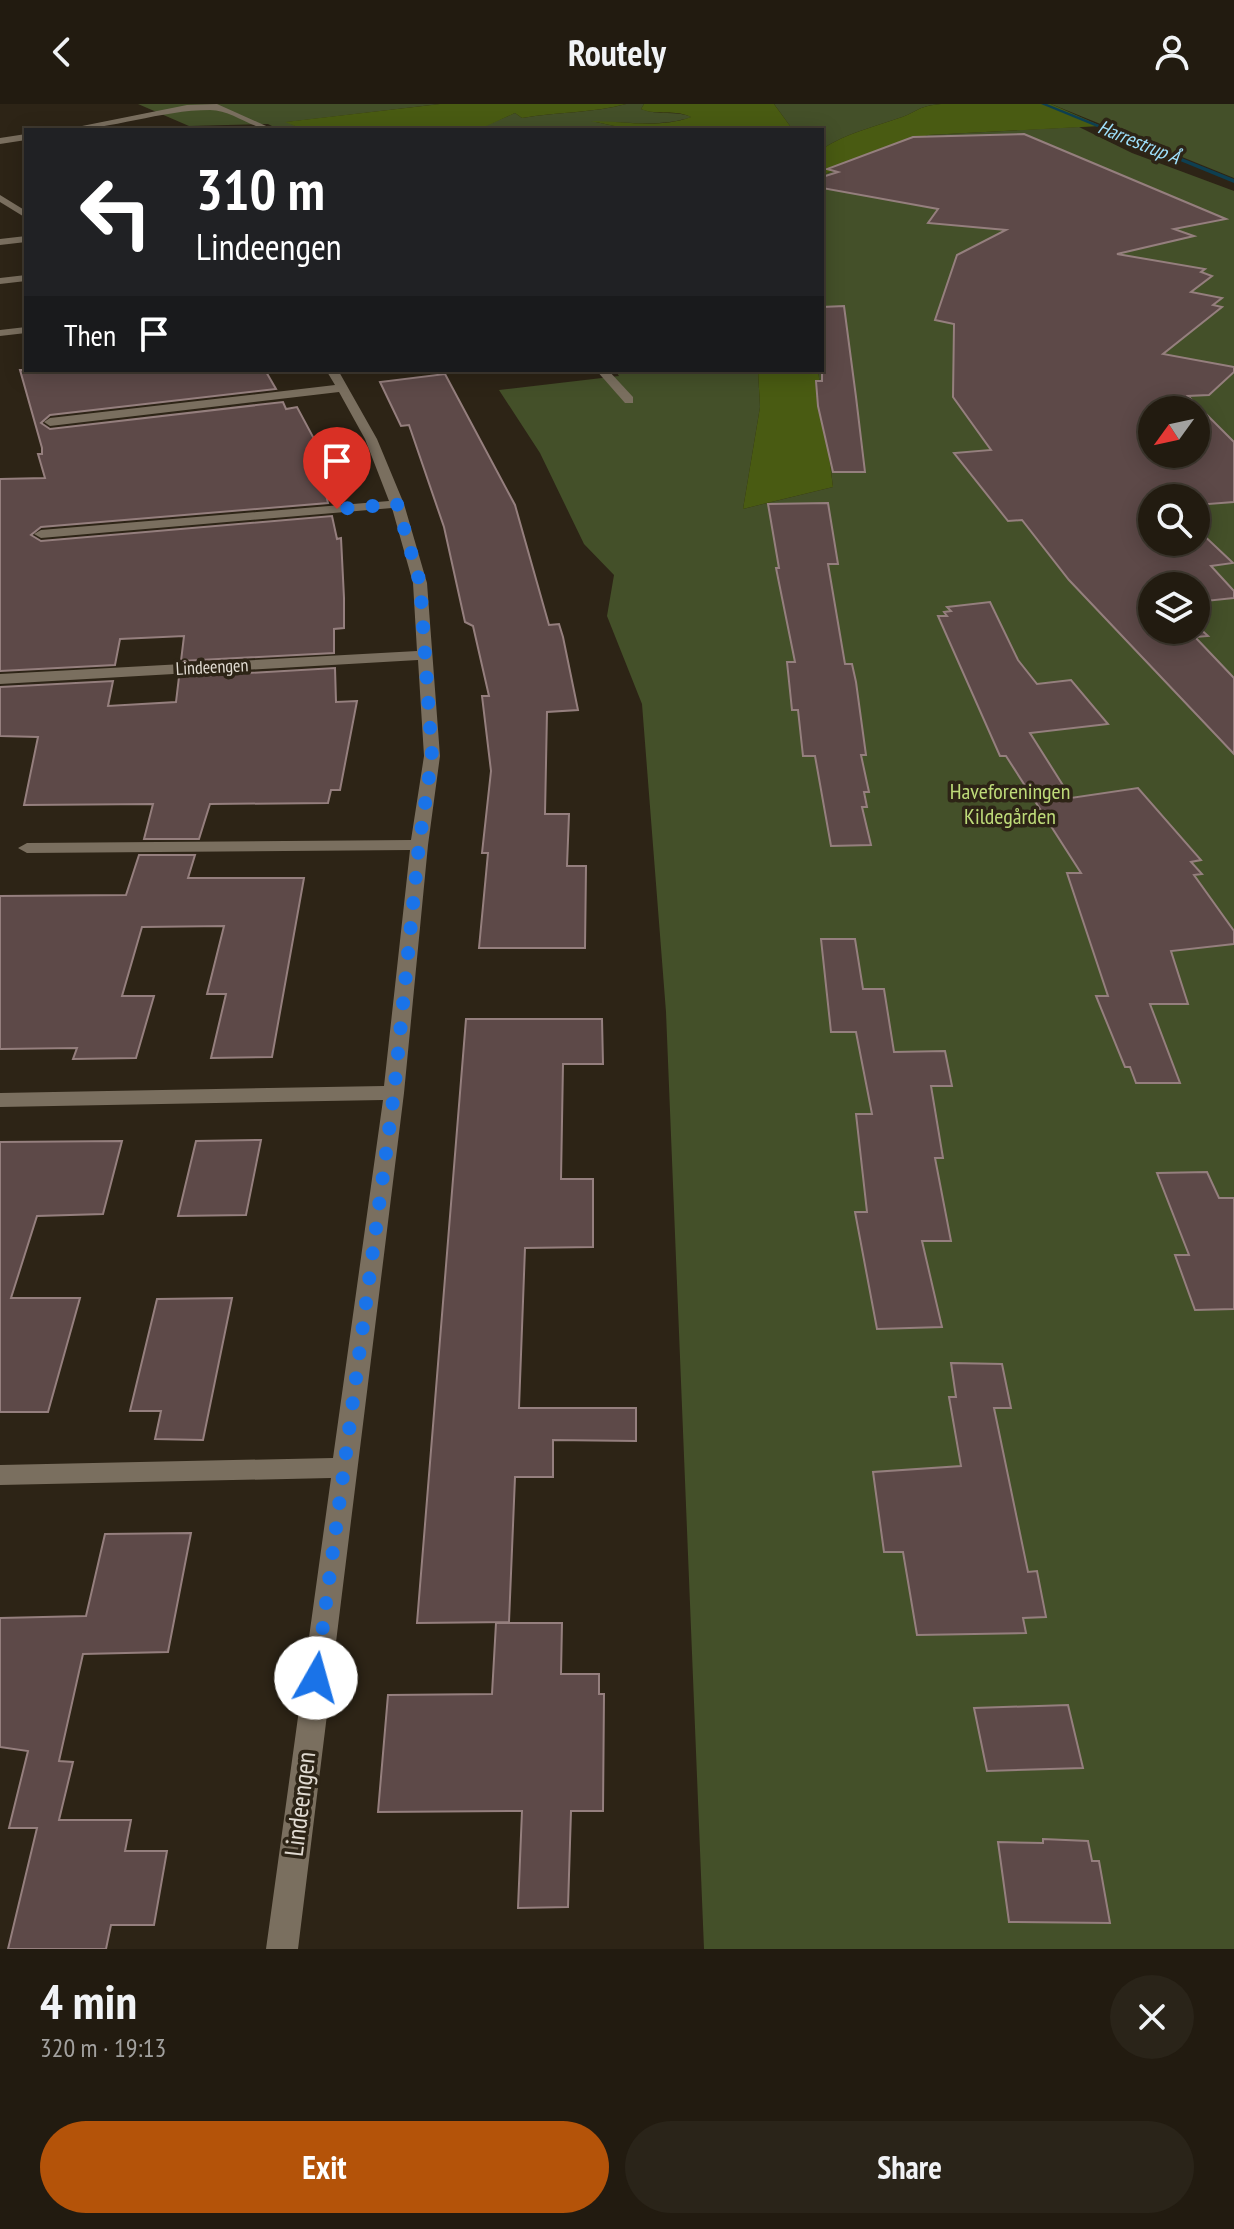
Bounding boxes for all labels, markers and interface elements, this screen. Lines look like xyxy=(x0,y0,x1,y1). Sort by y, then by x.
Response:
text: Routely xyxy=(568,29,666,76)
icon: back xyxy=(40,30,84,74)
icon: person xyxy=(1150,30,1194,74)
water label: Harrestrup Å xyxy=(1094,114,1185,171)
text: 310 m xyxy=(196,153,325,225)
icon: left xyxy=(64,160,168,264)
text: Lindeengen xyxy=(196,223,342,270)
icon: arrive xyxy=(132,312,176,356)
text: Then xyxy=(64,315,116,354)
north arrow xyxy=(1138,396,1210,468)
map controls xyxy=(1138,396,1210,644)
pin xyxy=(303,427,371,509)
icon: arrive xyxy=(315,439,359,483)
button: search xyxy=(1138,484,1210,556)
button: layers xyxy=(1138,572,1210,644)
street label: Lindeengen xyxy=(175,653,249,680)
park label: Haveforeningen Kildegården xyxy=(950,777,1070,830)
position arrow xyxy=(274,1636,358,1720)
street label: Lindeengen xyxy=(277,1750,322,1858)
text: 4 min xyxy=(40,1970,137,2032)
button: close xyxy=(1110,1975,1194,2059)
text: 320 m · 19:13 xyxy=(40,2031,166,2064)
button: Exit xyxy=(40,2121,609,2213)
button: Share xyxy=(625,2121,1194,2213)

